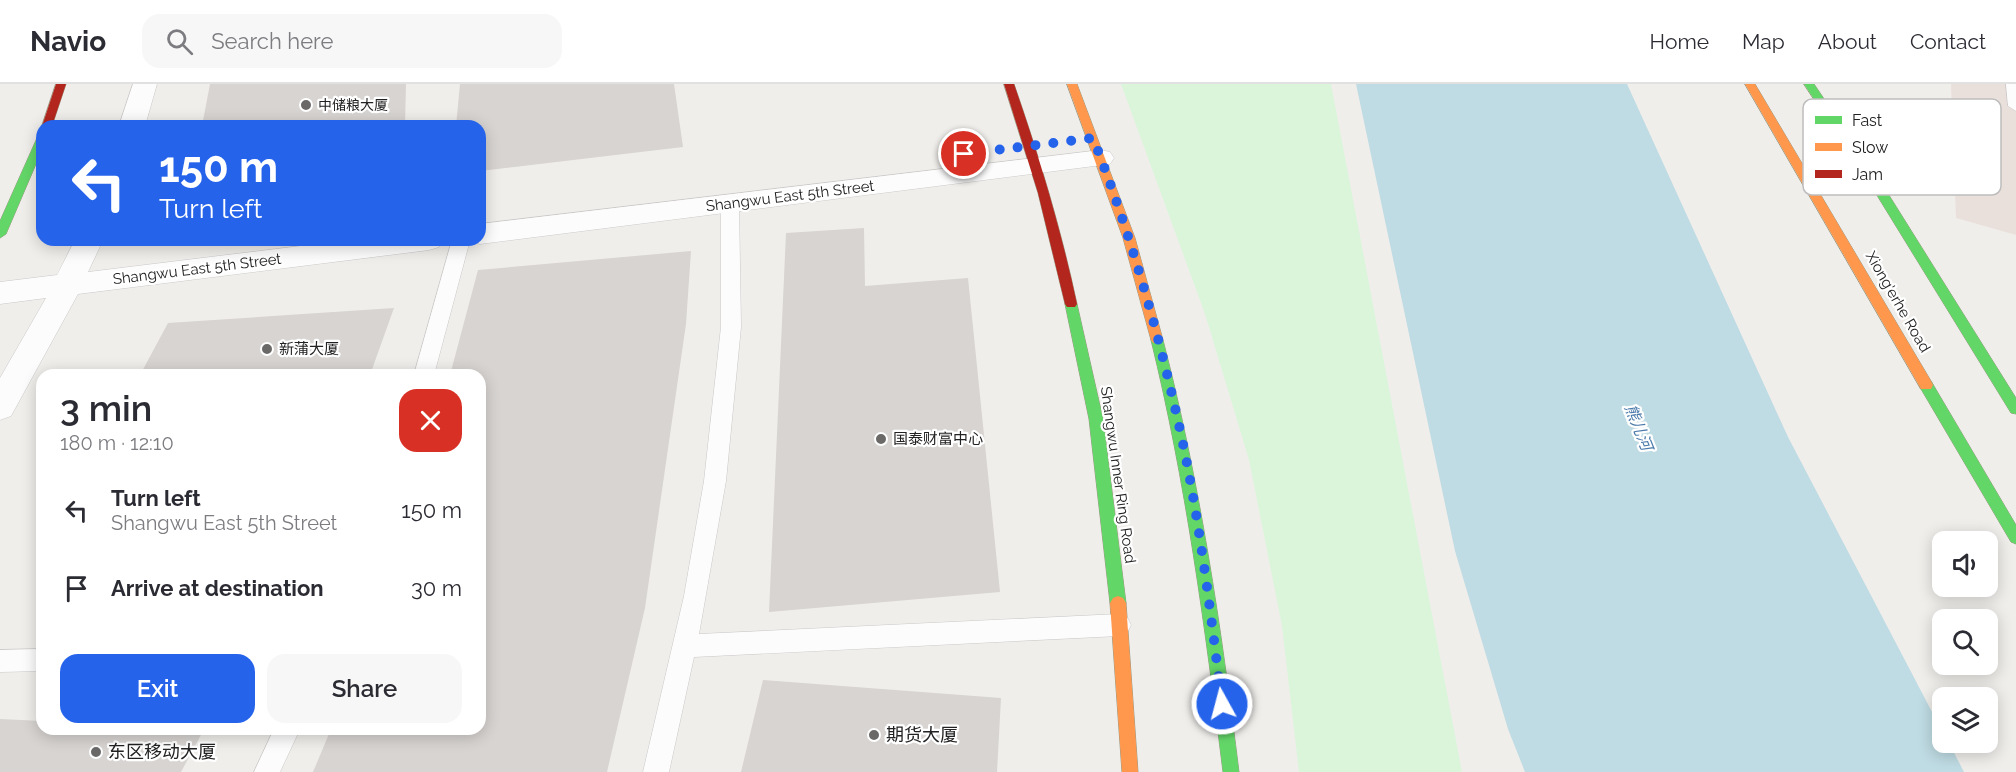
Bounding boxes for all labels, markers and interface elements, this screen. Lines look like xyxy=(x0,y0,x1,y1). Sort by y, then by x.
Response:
search box xyxy=(142,14,562,68)
text: Navio xyxy=(30,25,106,58)
icon: search xyxy=(163,25,196,58)
text: Search here xyxy=(211,28,333,54)
text: Home xyxy=(1650,29,1709,54)
text: Map xyxy=(1742,29,1785,54)
text: About xyxy=(1818,29,1877,54)
text: Contact xyxy=(1910,29,1986,54)
place label: 中储粮大厦 xyxy=(318,97,388,113)
marker: 中储粮大厦 xyxy=(299,98,313,112)
legend xyxy=(1803,99,2001,195)
text: Fast xyxy=(1852,111,1883,130)
pin xyxy=(938,128,989,179)
icon: arrive xyxy=(947,137,980,170)
text: Slow xyxy=(1852,138,1888,157)
text: 150 m xyxy=(159,143,278,192)
icon: left xyxy=(60,144,138,222)
text: Jam xyxy=(1852,165,1883,184)
street label: Shangwu East 5th Street xyxy=(705,177,875,215)
text: Turn left xyxy=(159,193,262,224)
street label: Xiong'erhe Road xyxy=(1862,248,1934,356)
street label: Shangwu East 5th Street xyxy=(112,250,282,288)
place label: 新蒲大厦 xyxy=(279,340,339,358)
marker: 新蒲大厦 xyxy=(260,342,274,356)
street label: Shangwu Inner Ring Road xyxy=(1097,385,1139,565)
text: 3 min xyxy=(60,387,152,429)
button: close xyxy=(399,389,462,452)
water label: 熊儿河 xyxy=(1621,401,1657,456)
place label: 国泰财富中心 xyxy=(893,430,983,448)
text: 180 m · 12:10 xyxy=(60,431,174,455)
marker: 国泰财富中心 xyxy=(874,432,888,446)
text: Turn left xyxy=(111,485,201,511)
icon: left xyxy=(60,494,93,527)
text: 150 m xyxy=(401,497,462,523)
text: Shangwu East 5th Street xyxy=(111,511,337,535)
map controls xyxy=(1932,531,1998,753)
button: sound xyxy=(1932,531,1998,597)
icon: arrive xyxy=(60,572,93,605)
text: Arrive at destination xyxy=(111,575,324,601)
text: 30 m xyxy=(411,575,462,601)
button: search xyxy=(1932,609,1998,675)
button: Exit xyxy=(60,654,255,723)
button: Share xyxy=(267,654,462,723)
position arrow xyxy=(1190,672,1254,736)
button: layers xyxy=(1932,687,1998,753)
place label: 期货大厦 xyxy=(886,724,958,745)
marker: 期货大厦 xyxy=(867,728,881,742)
place label: 东区移动大厦 xyxy=(108,741,216,762)
marker: 东区移动大厦 xyxy=(89,745,103,759)

